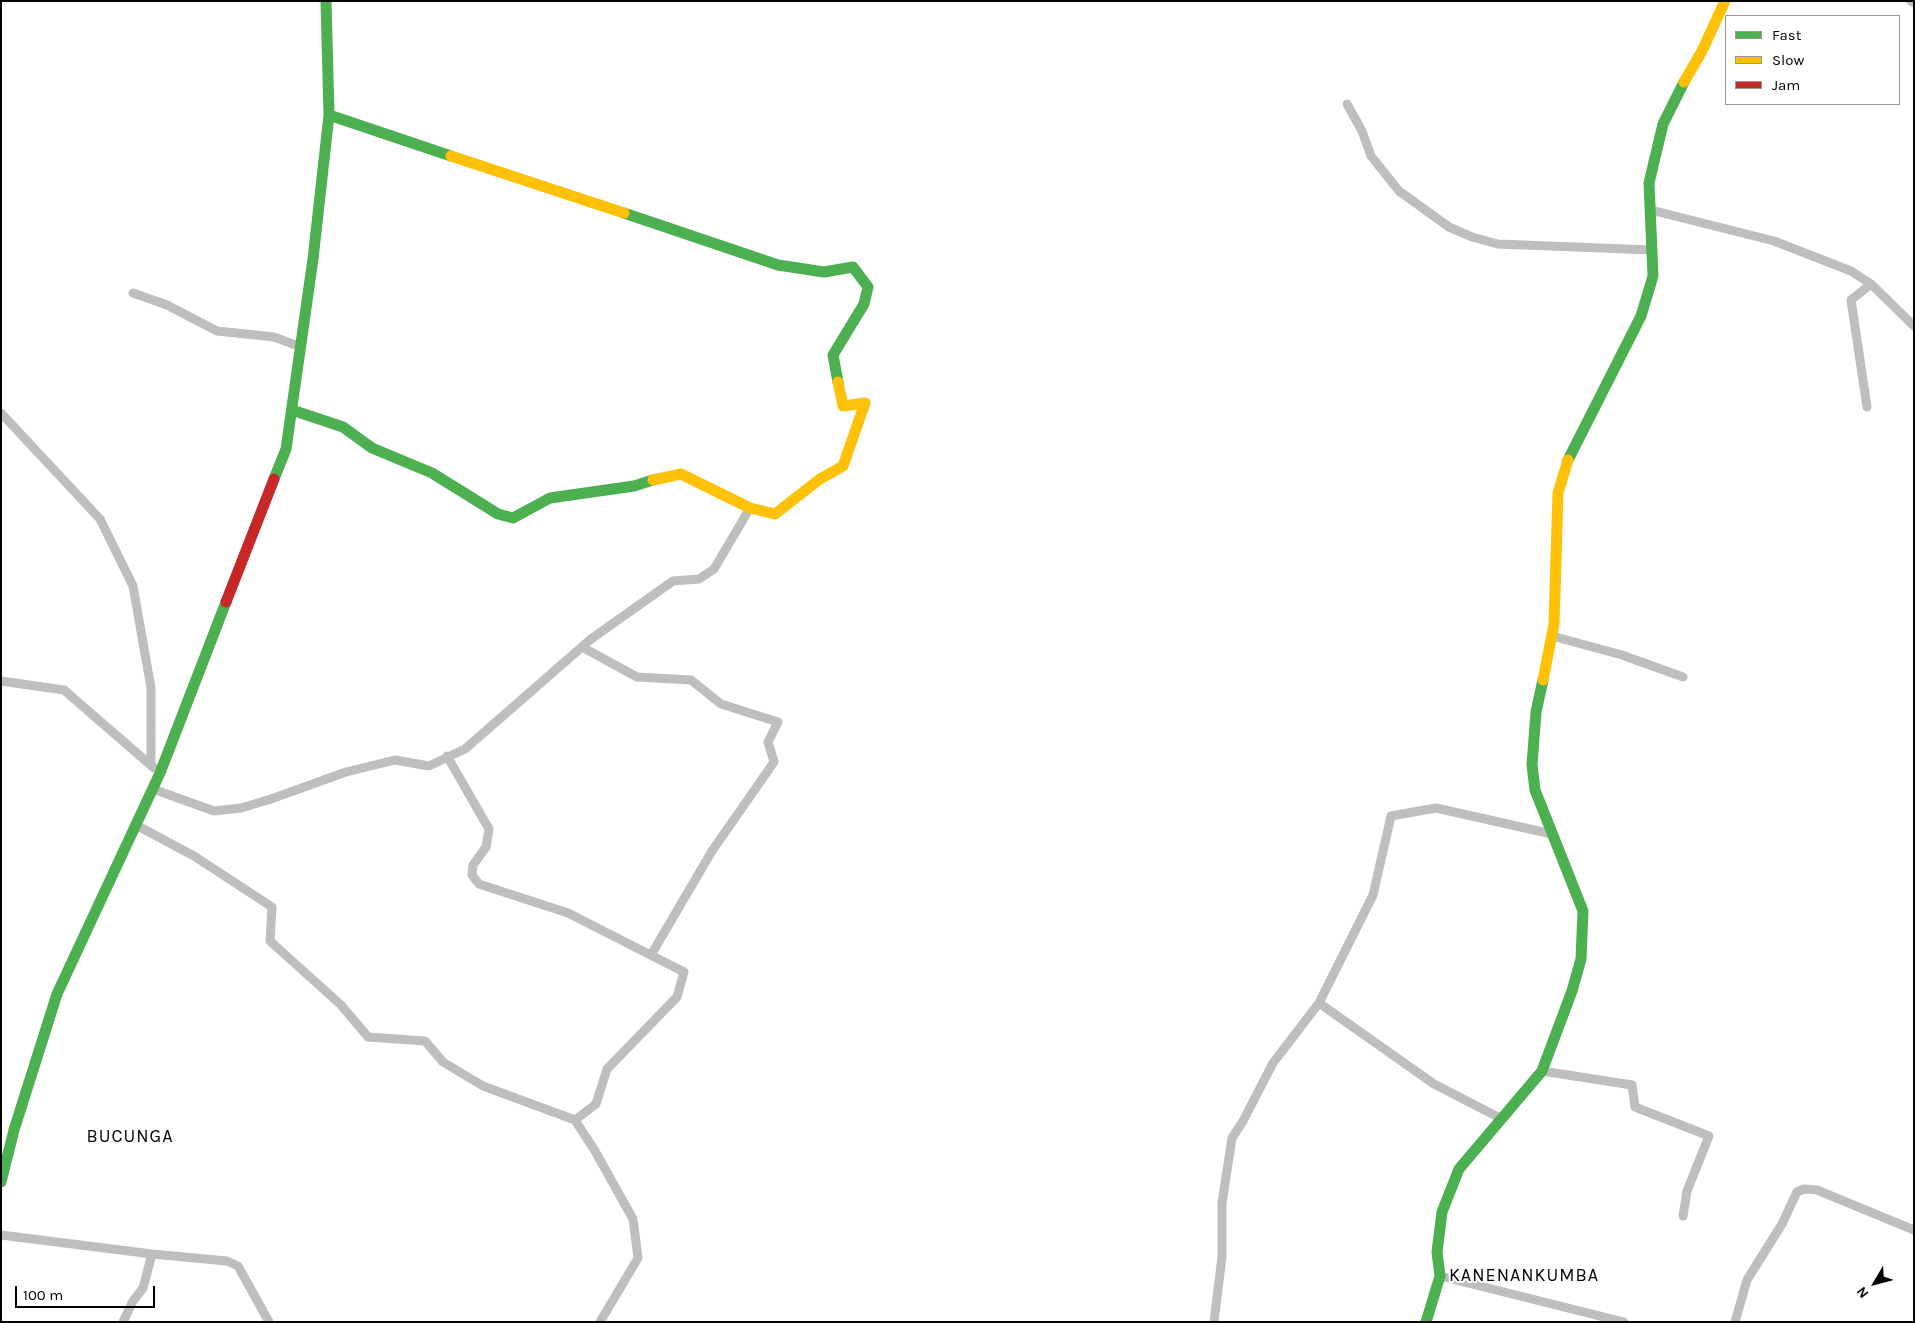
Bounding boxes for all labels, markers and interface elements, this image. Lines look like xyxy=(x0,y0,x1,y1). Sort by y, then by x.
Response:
legend xyxy=(1725,15,1900,105)
text: Fast xyxy=(1772,26,1801,44)
text: Slow xyxy=(1772,51,1804,69)
text: Jam xyxy=(1772,76,1800,94)
district label: BUCUNGA xyxy=(86,1126,174,1148)
north arrow xyxy=(1850,1258,1900,1308)
district label: KANENANKUMBA xyxy=(1447,1265,1601,1287)
scale bar xyxy=(18,1276,158,1308)
text: N xyxy=(1853,1283,1872,1301)
text: 100 m xyxy=(23,1286,63,1304)

